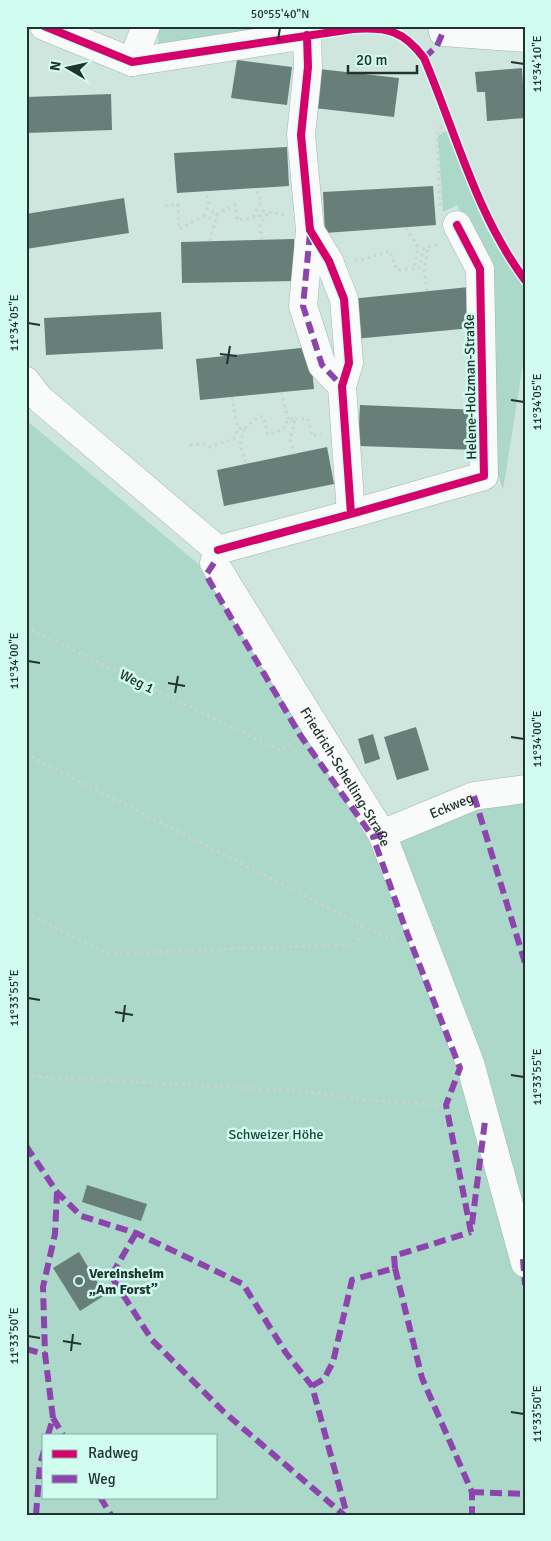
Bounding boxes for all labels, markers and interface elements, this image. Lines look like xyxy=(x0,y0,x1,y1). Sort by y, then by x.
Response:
text: 50°55'40"N xyxy=(251,7,309,22)
text: 11°34'10"E xyxy=(530,35,545,93)
north arrow xyxy=(42,42,92,92)
scale bar xyxy=(348,42,417,74)
text: 20 m xyxy=(356,51,387,69)
text: N xyxy=(46,60,65,72)
text: 11°34'05"E xyxy=(7,294,22,352)
street label: Helene-Holzman-Straße xyxy=(461,314,480,460)
text: 11°34'05"E xyxy=(530,373,545,431)
text: 11°34'00"E xyxy=(7,632,22,690)
street label: Weg 1 xyxy=(117,666,157,697)
street label: Friedrich-Schelling-Straße xyxy=(296,704,394,849)
text: 11°34'00"E xyxy=(530,710,545,768)
street label: Eckweg xyxy=(427,789,476,822)
text: 11°33'55"E xyxy=(7,969,22,1027)
text: 11°33'55"E xyxy=(530,1048,545,1106)
park label: Schweizer Höhe xyxy=(228,1126,324,1143)
place label: Vereinsheim „Am Forst” xyxy=(89,1265,164,1298)
marker: Vereinsheim „Am Forst” xyxy=(73,1275,85,1287)
text: 11°33'50"E xyxy=(7,1307,22,1365)
text: 11°33'50"E xyxy=(530,1385,545,1443)
legend xyxy=(42,1434,218,1498)
text: Radweg xyxy=(88,1444,139,1462)
text: Weg xyxy=(88,1470,116,1488)

